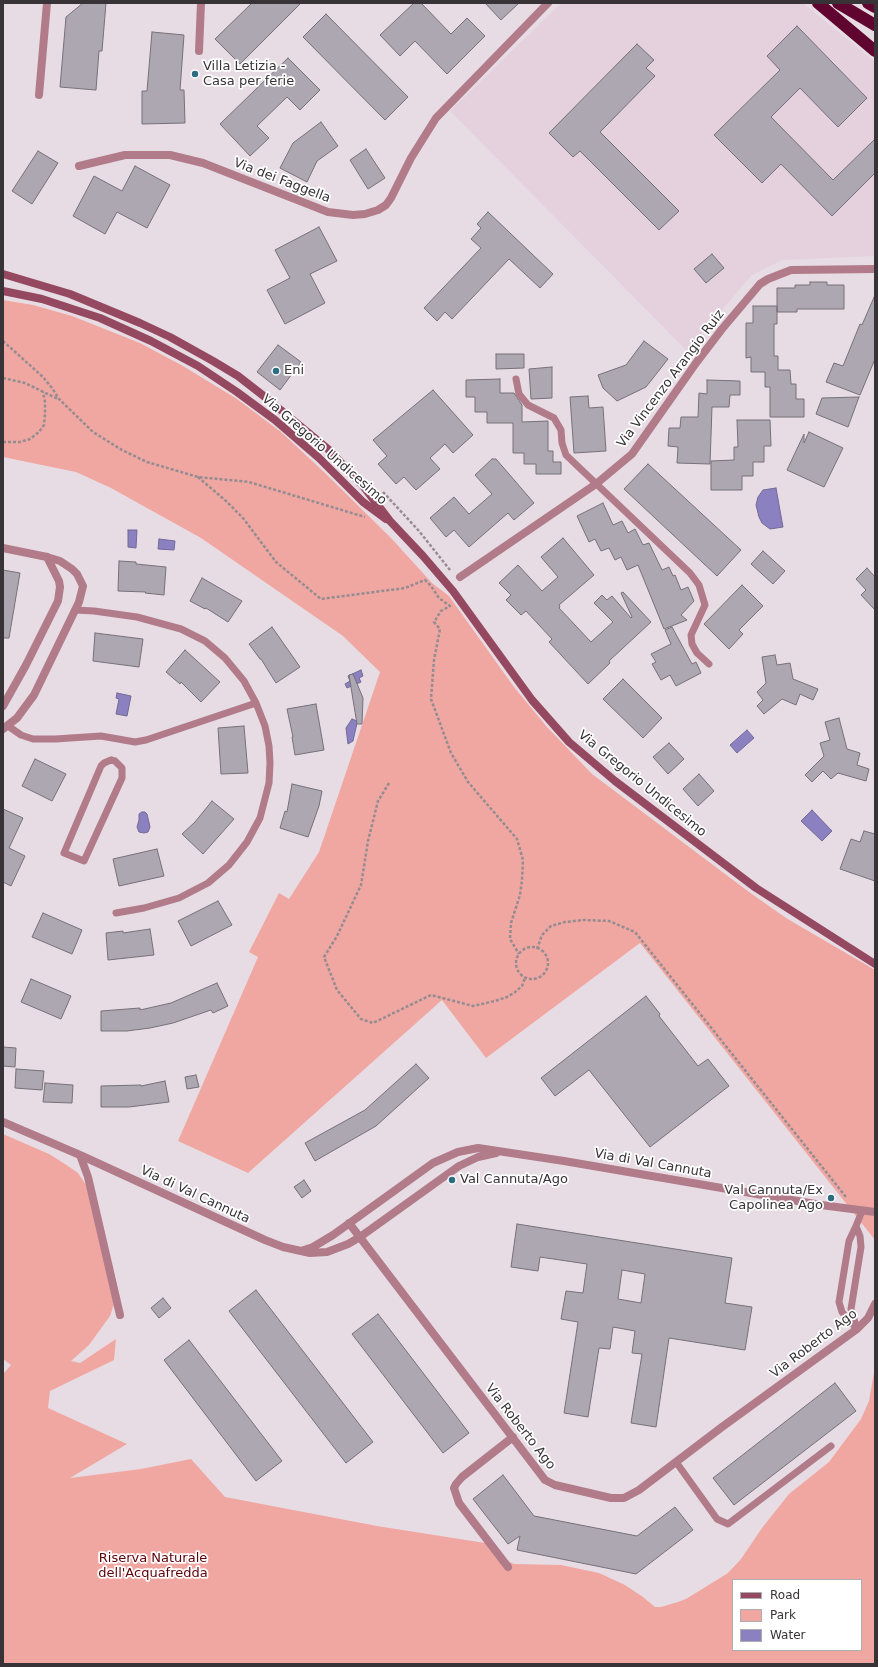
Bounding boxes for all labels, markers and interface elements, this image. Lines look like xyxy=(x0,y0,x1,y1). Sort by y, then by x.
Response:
place label: Villa Letizia - Casa per ferie xyxy=(203,59,294,90)
marker: Villa Letizia - Casa per ferie xyxy=(190,69,200,79)
street label: Via dei Faggella xyxy=(231,155,333,207)
street label: Via Vincenzo Arangio Ruiz xyxy=(614,307,728,451)
place label: Eni xyxy=(284,363,304,379)
marker: Eni xyxy=(271,366,281,376)
street label: Via Gregorio Undicesimo xyxy=(258,391,390,509)
street label: Via Gregorio Undicesimo xyxy=(575,727,709,841)
street label: Via di Val Cannuta xyxy=(593,1146,713,1182)
street label: Via di Val Cannuta xyxy=(138,1163,252,1227)
place label: Val Cannuta/Ago xyxy=(460,1172,568,1188)
marker: Val Cannuta/Ago xyxy=(447,1175,457,1185)
place label: Val Cannuta/Ex Capolinea Ago xyxy=(724,1183,823,1214)
marker: Val Cannuta/Ex Capolinea Ago xyxy=(826,1193,836,1203)
street label: Via Roberto Ago xyxy=(768,1306,860,1382)
street label: Via Roberto Ago xyxy=(482,1381,558,1473)
park label: Riserva Naturale dell'Acquafredda xyxy=(98,1551,208,1582)
legend xyxy=(732,1579,862,1651)
text: Road xyxy=(770,1588,800,1602)
text: Park xyxy=(770,1608,796,1622)
text: Water xyxy=(770,1628,805,1642)

